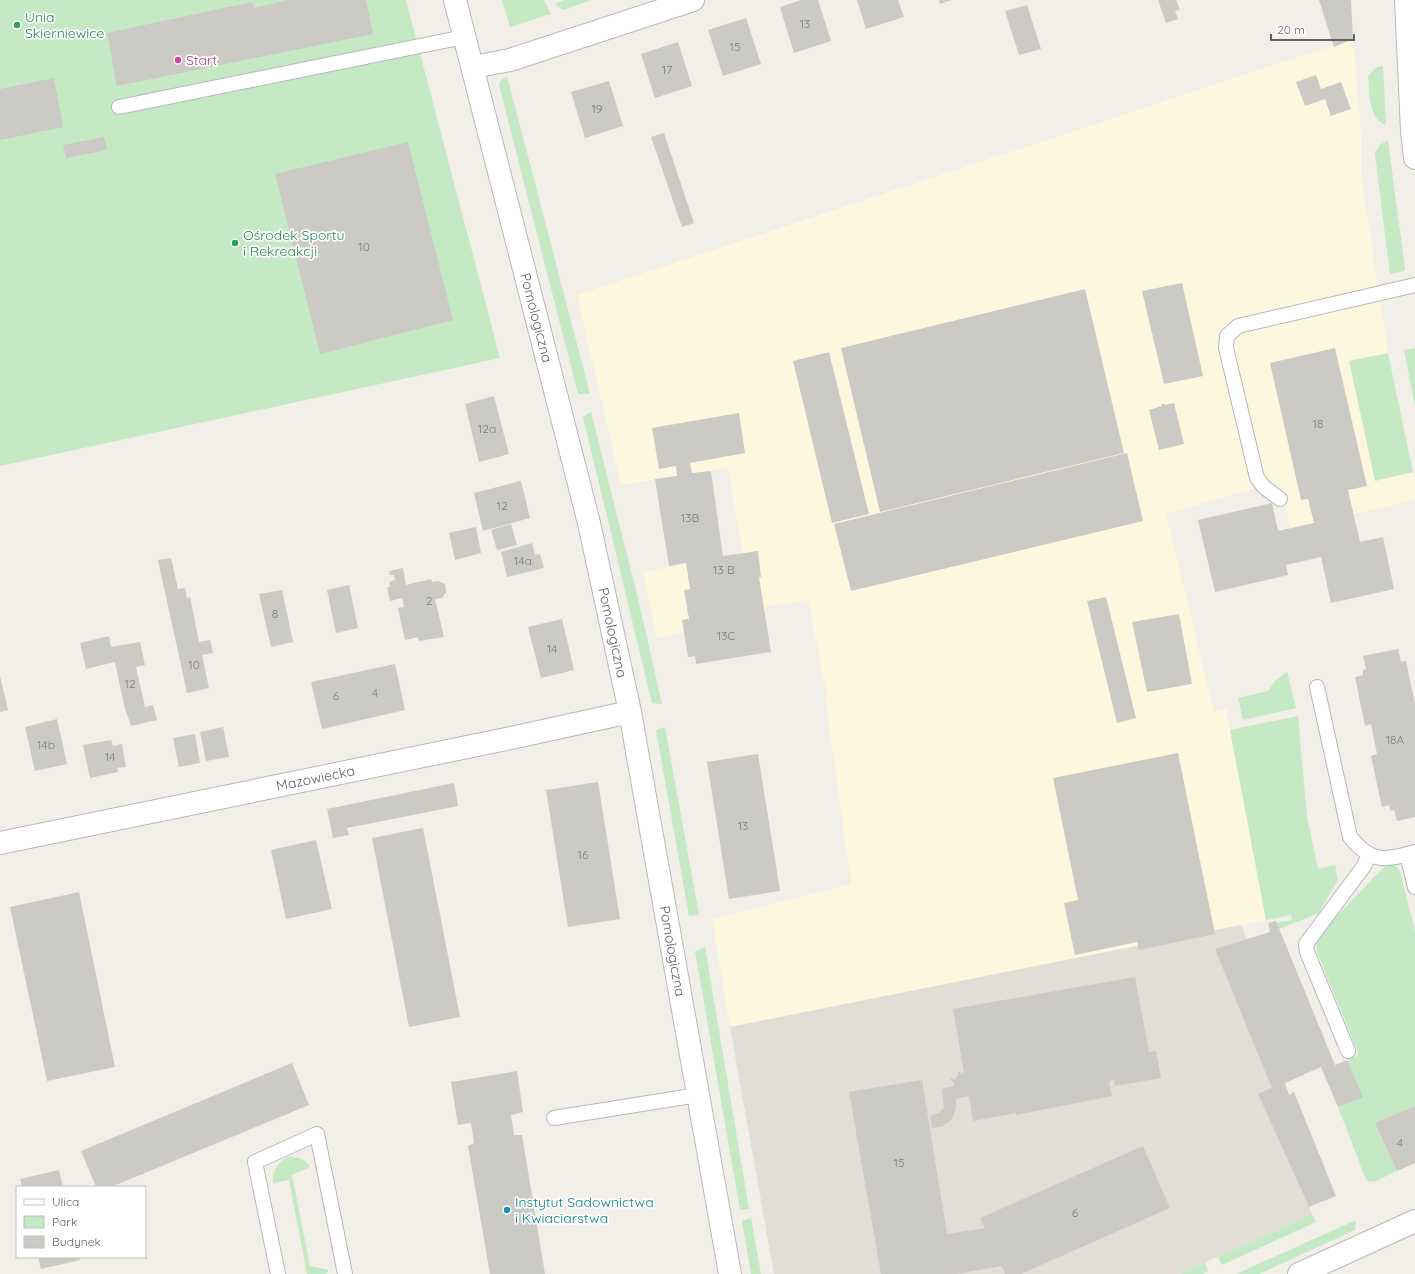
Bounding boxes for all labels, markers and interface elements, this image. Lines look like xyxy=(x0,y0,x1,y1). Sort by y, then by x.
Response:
place label: Unia Skierniewice xyxy=(25,8,104,42)
house number: 13 xyxy=(800,16,810,31)
scale bar xyxy=(1271,16,1354,42)
marker: Unia Skierniewice xyxy=(12,20,22,30)
text: 20 m xyxy=(1277,22,1305,37)
house number: 15 xyxy=(730,39,740,54)
place label: Start xyxy=(186,51,217,69)
marker: Start xyxy=(173,55,183,65)
house number: 17 xyxy=(662,62,672,77)
house number: 19 xyxy=(591,101,603,116)
place label: Ośrodek Sportu i Rekreakcji xyxy=(243,226,344,260)
marker: Ośrodek Sportu i Rekreakcji xyxy=(230,238,240,248)
house number: 10 xyxy=(358,239,370,254)
street label: Pomologiczna xyxy=(516,271,557,364)
house number: 18 xyxy=(1313,416,1323,431)
house number: 12a xyxy=(478,421,496,436)
house number: 12 xyxy=(496,498,508,513)
house number: 13B xyxy=(681,510,699,525)
house number: 14a xyxy=(514,553,532,568)
house number: 13 B xyxy=(713,562,735,577)
street label: Pomologiczna xyxy=(594,586,631,679)
house number: 2 xyxy=(426,593,433,608)
house number: 8 xyxy=(272,606,278,621)
house number: 13C xyxy=(717,628,735,643)
house number: 14 xyxy=(547,641,557,656)
house number: 10 xyxy=(188,657,200,672)
house number: 12 xyxy=(124,676,136,691)
house number: 4 xyxy=(372,685,378,700)
house number: 6 xyxy=(333,688,340,703)
house number: 18A xyxy=(1386,732,1405,747)
house number: 14b xyxy=(37,737,55,752)
house number: 14 xyxy=(105,749,115,764)
street label: Mazowiecka xyxy=(275,761,356,795)
house number: 13 xyxy=(738,818,748,833)
house number: 16 xyxy=(578,847,589,862)
street label: Pomologiczna xyxy=(656,904,689,998)
house number: 4 xyxy=(1397,1135,1403,1150)
house number: 15 xyxy=(894,1155,904,1170)
legend xyxy=(16,1186,146,1258)
place label: Instytut Sadownictwa i Kwiaciarstwa xyxy=(515,1193,654,1227)
text: Ulica xyxy=(52,1194,79,1209)
marker: Instytut Sadownictwa i Kwiaciarstwa xyxy=(502,1205,512,1215)
house number: 6 xyxy=(1072,1205,1079,1220)
text: Park xyxy=(52,1214,77,1229)
text: Budynek xyxy=(52,1234,101,1249)

